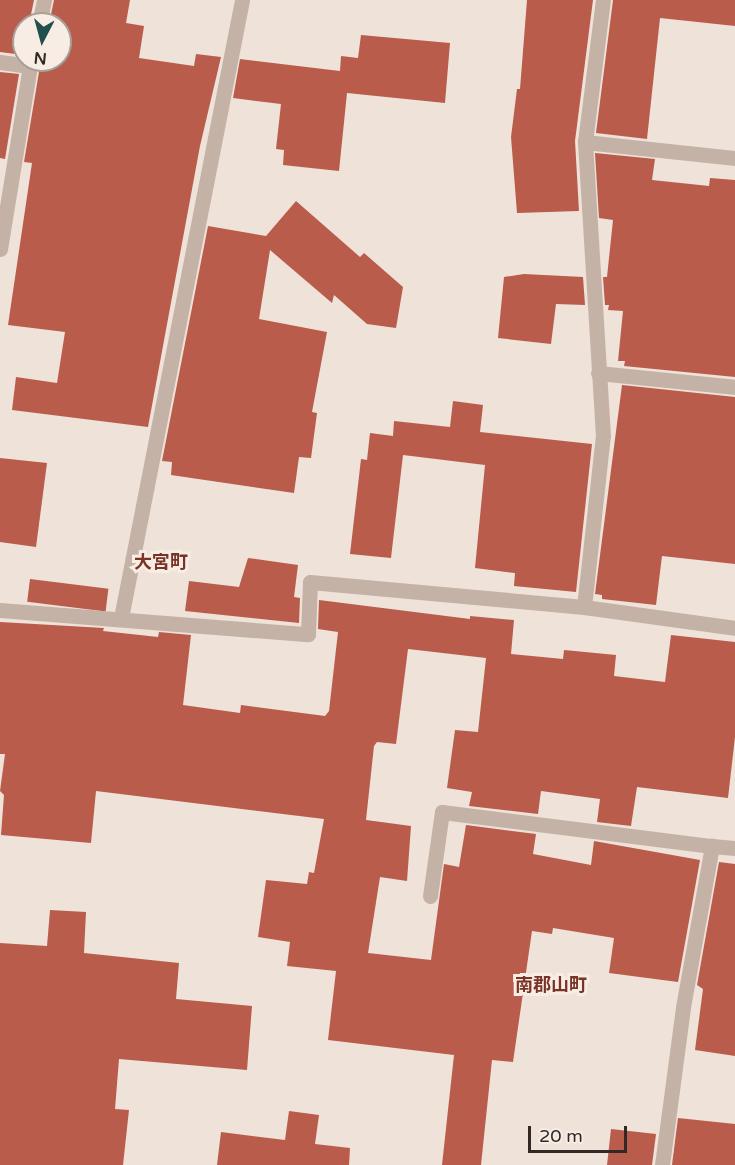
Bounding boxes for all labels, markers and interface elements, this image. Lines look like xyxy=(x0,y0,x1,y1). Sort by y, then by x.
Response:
north arrow xyxy=(12,12,72,72)
text: N xyxy=(33,47,48,69)
district label: 大宮町 xyxy=(134,551,188,573)
district label: 南郡山町 xyxy=(515,974,587,996)
scale bar xyxy=(531,1114,630,1152)
text: 20 m xyxy=(539,1125,583,1147)

